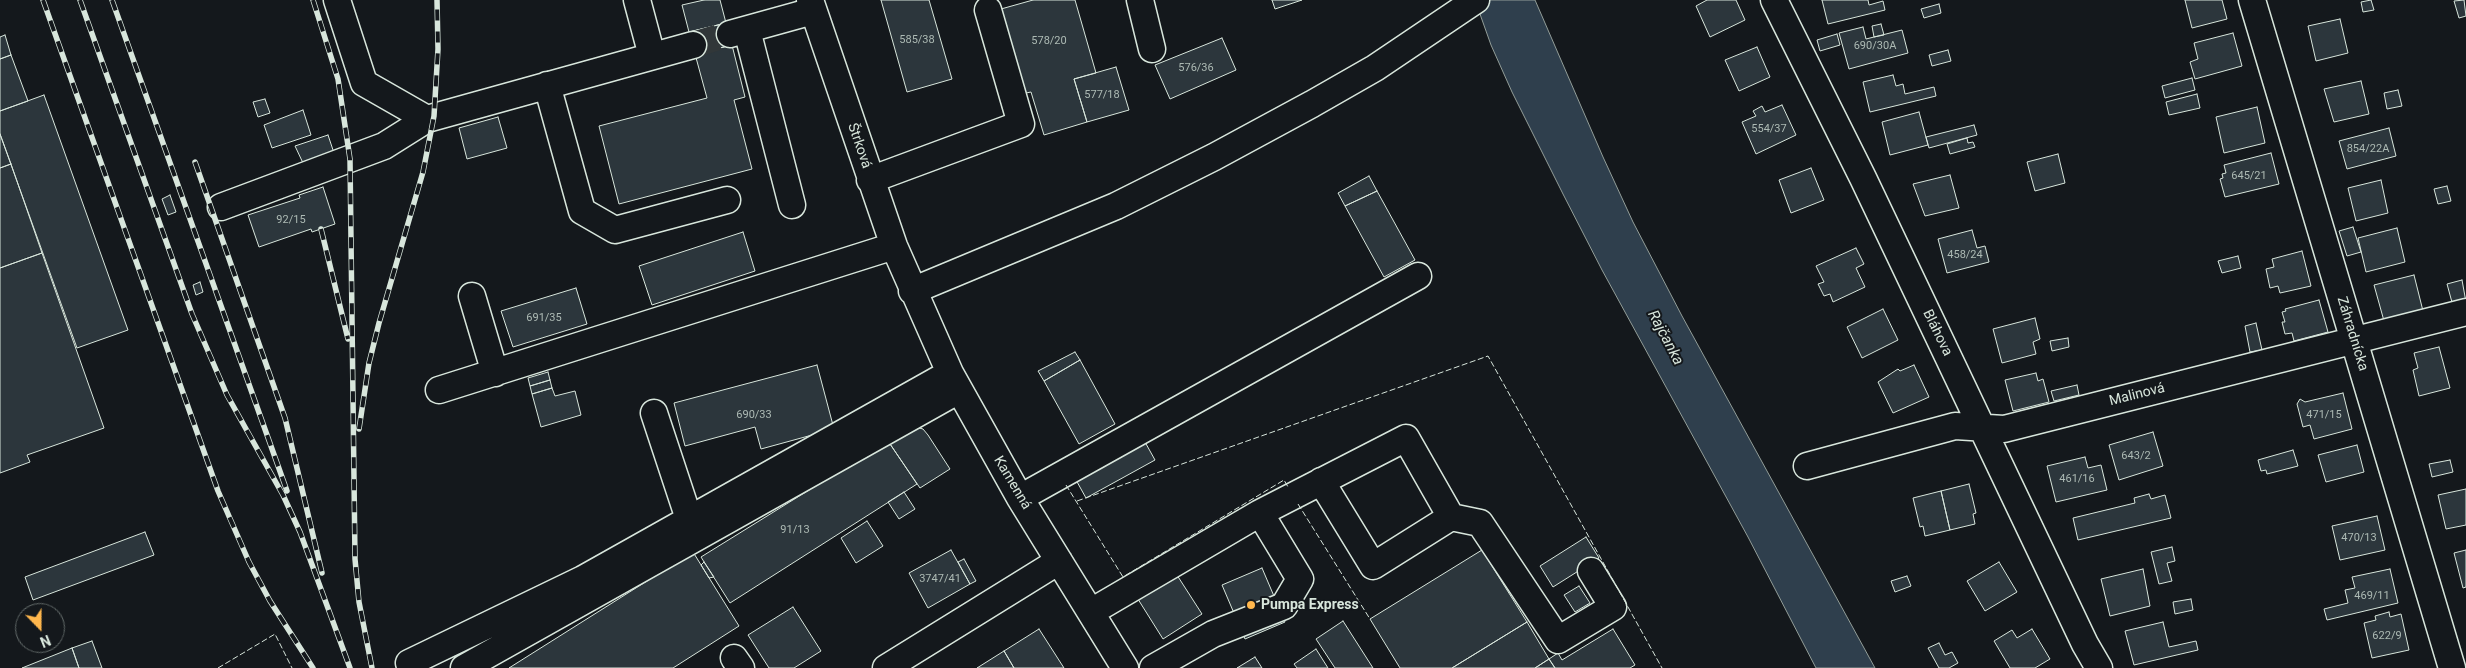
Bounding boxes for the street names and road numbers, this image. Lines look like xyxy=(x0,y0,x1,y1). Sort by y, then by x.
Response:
street label: Štrková xyxy=(843,121,875,171)
street label: Záhradnícka xyxy=(2333,295,2371,373)
street label: Bláhova xyxy=(1919,307,1955,359)
street label: Malinová xyxy=(2108,380,2166,410)
street label: Kamenná xyxy=(990,453,1034,513)

